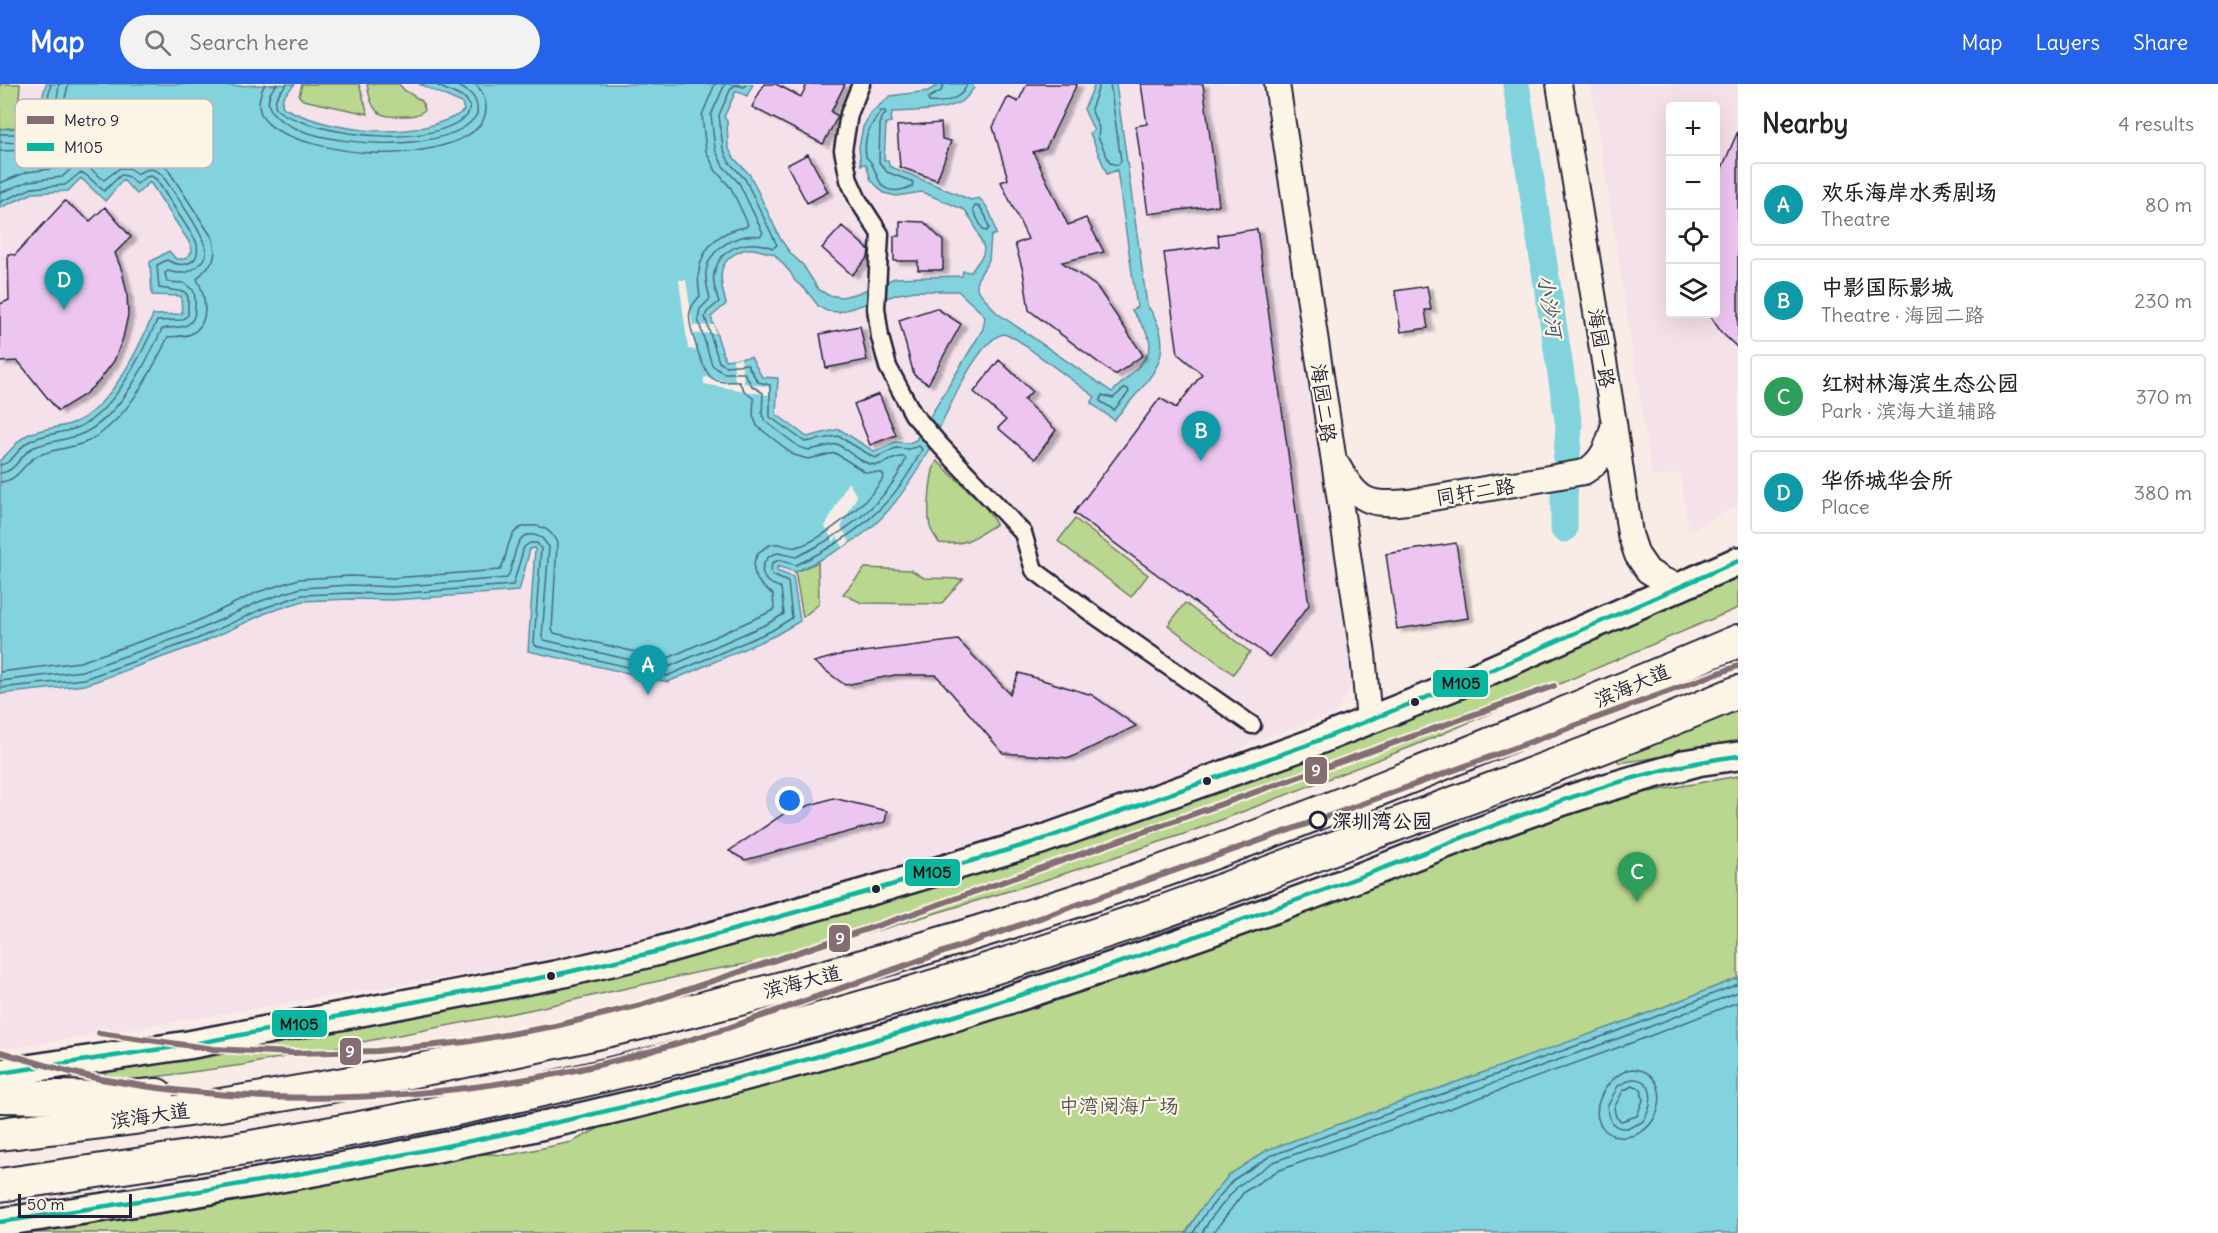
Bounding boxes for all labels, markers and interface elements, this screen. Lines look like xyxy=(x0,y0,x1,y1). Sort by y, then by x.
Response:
search box xyxy=(120,15,540,69)
text: Map xyxy=(30,24,84,60)
icon: search xyxy=(141,26,174,59)
text: Search here xyxy=(189,28,309,56)
text: Map xyxy=(1962,29,2002,56)
text: Layers xyxy=(2035,29,2100,56)
text: Share xyxy=(2133,29,2188,56)
legend xyxy=(15,99,213,168)
map controls xyxy=(1666,102,1720,318)
button: + xyxy=(1666,102,1720,156)
text: Nearby xyxy=(1762,107,1848,140)
text: Metro 9 xyxy=(64,110,119,130)
text: 4 results xyxy=(2118,111,2194,136)
text: M105 xyxy=(64,137,103,157)
button: − xyxy=(1666,156,1720,210)
text: 欢乐海岸水秀剧场 xyxy=(1821,178,1997,206)
text: A xyxy=(1777,192,1790,217)
text: 80 m xyxy=(2145,192,2192,217)
text: Theatre xyxy=(1821,206,1890,231)
button: locate xyxy=(1666,210,1720,264)
pin: D xyxy=(44,260,84,310)
button: layers xyxy=(1666,264,1720,318)
water label: 小沙河 xyxy=(1532,273,1569,342)
text: 中影国际影城 xyxy=(1821,273,1953,301)
text: B xyxy=(1777,288,1790,313)
text: 230 m xyxy=(2134,288,2192,313)
text: Theatre · 海园二路 xyxy=(1821,302,1984,327)
street label: 海园一路 xyxy=(1583,307,1621,390)
street label: 海园二路 xyxy=(1306,362,1342,445)
text: 红树林海滨生态公园 xyxy=(1821,369,2019,397)
text: C xyxy=(1777,384,1790,409)
text: 370 m xyxy=(2135,384,2192,409)
text: Park · 滨海大道辅路 xyxy=(1821,398,1996,423)
pin: B xyxy=(1182,412,1220,461)
text: 华侨城华会所 xyxy=(1821,466,1953,494)
street label: 同轩二路 xyxy=(1434,472,1517,510)
text: D xyxy=(1776,480,1791,505)
text: 380 m xyxy=(2134,480,2192,505)
text: Place xyxy=(1821,494,1869,519)
pin: A xyxy=(628,646,668,695)
street label: 滨海大道 xyxy=(1590,658,1674,712)
line badge: M105 xyxy=(1432,669,1489,698)
text: M105 xyxy=(1441,673,1481,693)
unlabelled marker xyxy=(1409,696,1421,708)
line badge: 9 xyxy=(1304,756,1328,785)
text: 9 xyxy=(1311,760,1321,780)
unlabelled marker xyxy=(1201,775,1213,787)
your location xyxy=(775,786,804,815)
place label: 深圳湾公园 xyxy=(1332,808,1432,833)
marker: 深圳湾公园 xyxy=(1309,811,1327,829)
pin: C xyxy=(1618,852,1656,902)
line badge: M105 xyxy=(904,858,961,887)
text: M105 xyxy=(912,862,952,882)
unlabelled marker xyxy=(870,883,882,895)
line badge: 9 xyxy=(828,924,851,953)
text: 9 xyxy=(835,928,845,948)
street label: 滨海大道 xyxy=(760,959,844,1003)
unlabelled marker xyxy=(545,970,557,982)
line badge: M105 xyxy=(271,1009,328,1038)
text: M105 xyxy=(279,1014,319,1034)
line badge: 9 xyxy=(339,1037,362,1066)
text: 9 xyxy=(345,1041,355,1061)
park label: 中湾阅海广场 xyxy=(1059,1093,1179,1118)
street label: 滨海大道 xyxy=(109,1097,191,1133)
scale bar xyxy=(18,1191,132,1218)
text: 50 m xyxy=(27,1194,65,1214)

